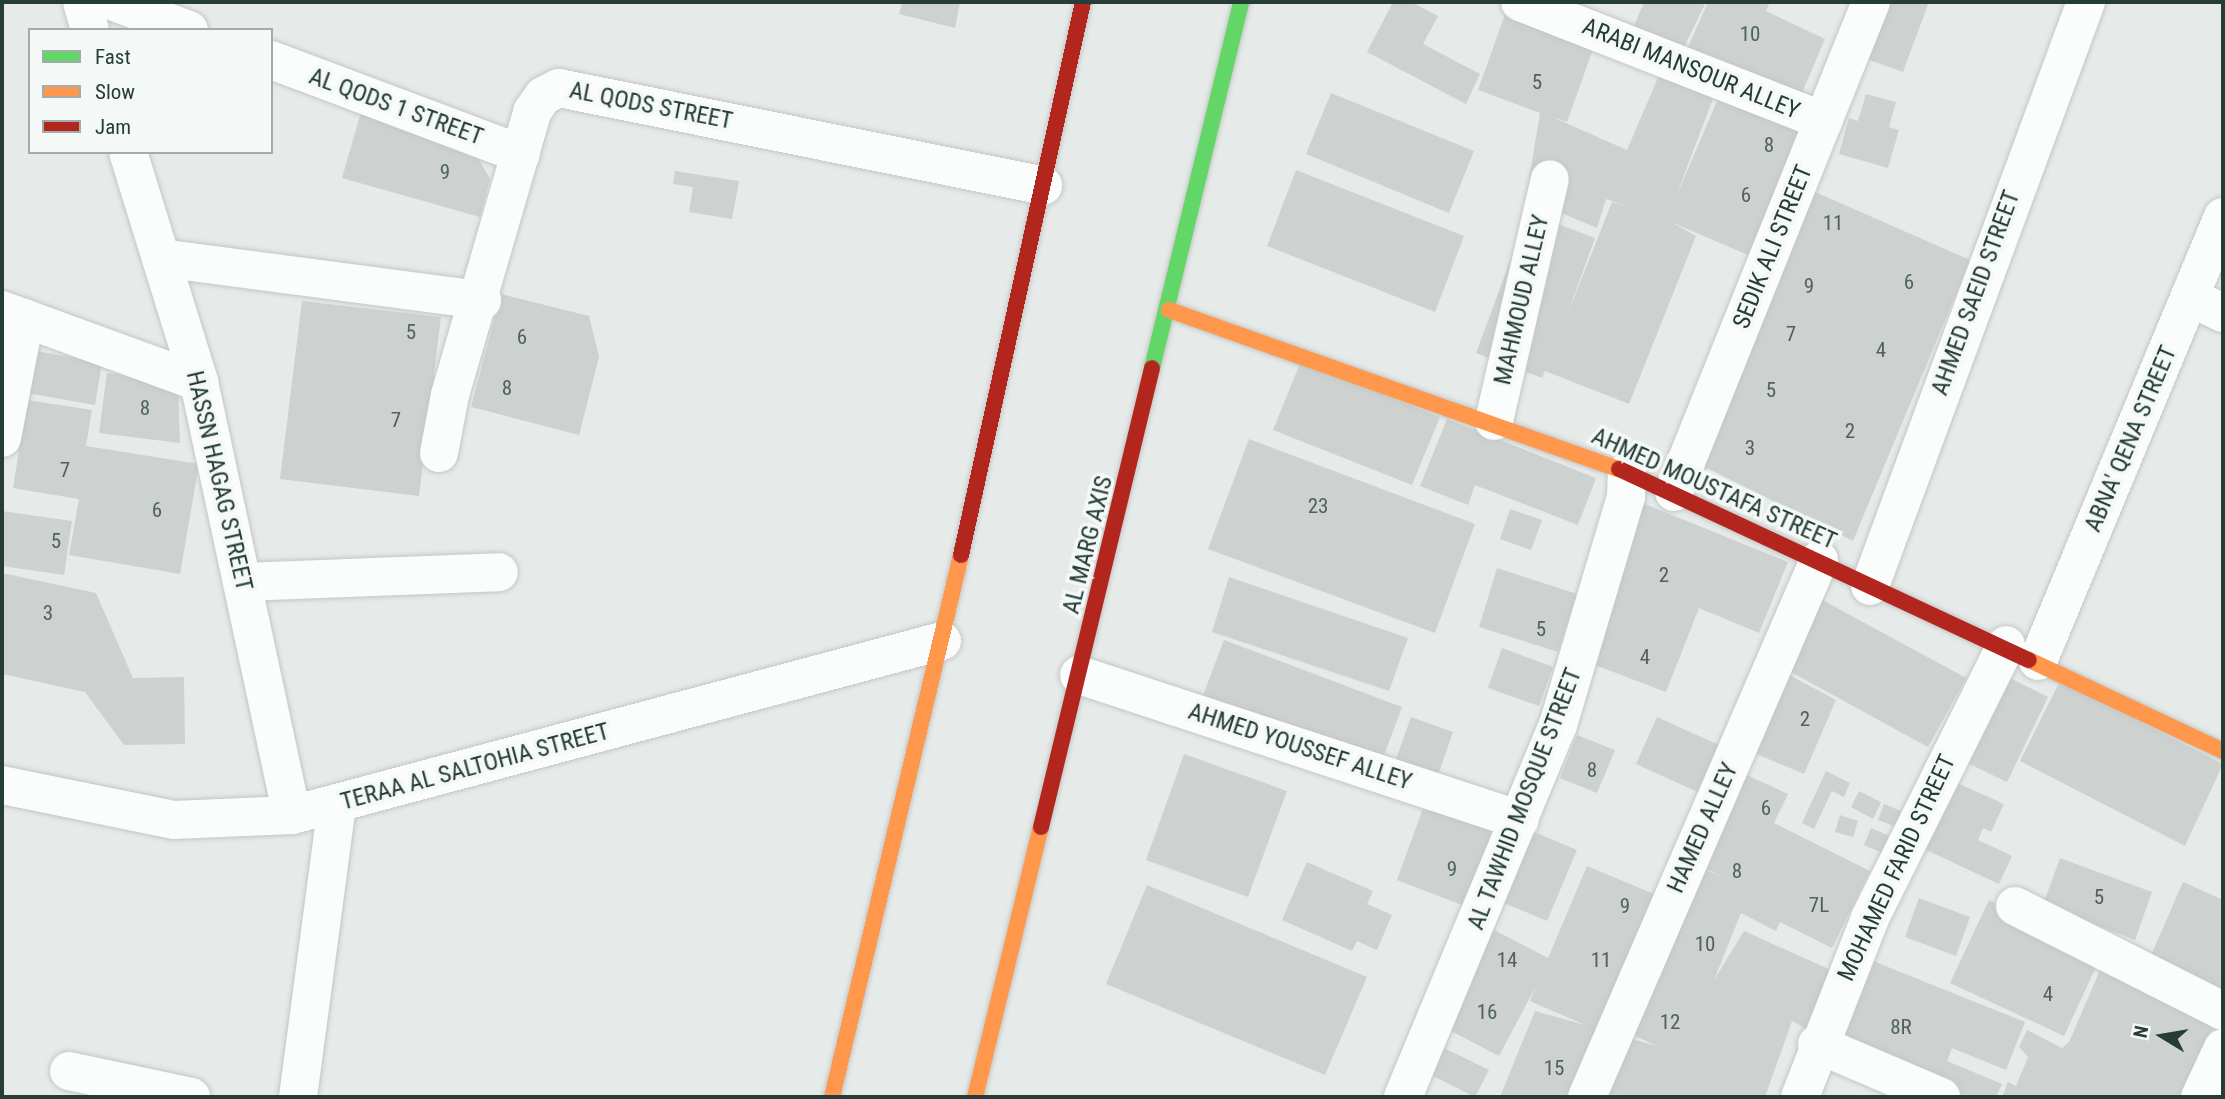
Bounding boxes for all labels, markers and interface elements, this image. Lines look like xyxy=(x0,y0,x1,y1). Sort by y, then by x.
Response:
street label: ARABI MANSOUR ALLEY xyxy=(1578,12,1804,126)
house number: 10 xyxy=(1740,21,1760,47)
legend xyxy=(28,28,273,154)
text: Fast xyxy=(95,45,131,69)
street label: AL QODS 1 STREET xyxy=(305,62,487,152)
house number: 5 xyxy=(1532,69,1542,95)
street label: AL QODS STREET xyxy=(567,76,735,136)
text: Slow xyxy=(95,80,135,104)
text: Jam xyxy=(95,115,131,139)
house number: 8 xyxy=(1764,132,1774,158)
house number: 9 xyxy=(440,159,450,185)
street label: SEDIK ALI STREET xyxy=(1727,161,1819,333)
house number: 6 xyxy=(1741,182,1751,208)
street label: AHMED SAEID STREET xyxy=(1926,187,2026,399)
house number: 11 xyxy=(1823,210,1843,236)
street label: MAHMOUD ALLEY xyxy=(1488,212,1556,388)
house number: 6 xyxy=(1904,269,1914,295)
house number: 9 xyxy=(1804,273,1814,299)
house number: 5 xyxy=(406,319,416,345)
house number: 7 xyxy=(1786,321,1796,347)
house number: 6 xyxy=(517,324,527,350)
house number: 4 xyxy=(1876,337,1886,363)
street label: ABNA' QENA STREET xyxy=(2079,342,2183,536)
street label: HASSN HAGAG STREET xyxy=(180,368,258,594)
house number: 8 xyxy=(502,375,512,401)
house number: 5 xyxy=(1766,377,1776,403)
house number: 8 xyxy=(140,395,150,421)
house number: 7 xyxy=(391,407,401,433)
house number: 2 xyxy=(1845,418,1855,444)
street label: AHMED MOUSTAFA STREET xyxy=(1587,422,1841,556)
house number: 3 xyxy=(1745,435,1755,461)
house number: 7 xyxy=(60,457,70,483)
street label: AL MARG AXIS xyxy=(1057,473,1119,617)
house number: 23 xyxy=(1308,493,1328,519)
house number: 6 xyxy=(152,497,162,523)
house number: 5 xyxy=(51,528,61,554)
house number: 2 xyxy=(1659,562,1669,588)
house number: 3 xyxy=(43,600,53,626)
house number: 5 xyxy=(1536,616,1546,642)
house number: 4 xyxy=(1640,644,1650,670)
street label: AL TAWHID MOSQUE STREET xyxy=(1462,664,1588,934)
street label: AHMED YOUSSEF ALLEY xyxy=(1185,697,1415,797)
house number: 2 xyxy=(1800,706,1810,732)
street label: TERAA AL SALTOHIA STREET xyxy=(338,717,612,817)
street label: MOHAMED FARID STREET xyxy=(1832,750,1962,986)
house number: 8 xyxy=(1587,757,1597,783)
street label: HAMED ALLEY xyxy=(1661,758,1745,898)
house number: 6 xyxy=(1761,795,1771,821)
house number: 9 xyxy=(1447,856,1457,882)
house number: 8 xyxy=(1732,858,1742,884)
house number: 5 xyxy=(2094,884,2104,910)
house number: 7L xyxy=(1809,892,1829,918)
house number: 9 xyxy=(1620,893,1630,919)
house number: 10 xyxy=(1695,931,1715,957)
house number: 14 xyxy=(1497,947,1517,973)
house number: 11 xyxy=(1591,947,1611,973)
house number: 4 xyxy=(2043,981,2053,1007)
house number: 16 xyxy=(1477,999,1497,1025)
north arrow xyxy=(2127,1001,2197,1071)
house number: 12 xyxy=(1660,1009,1680,1035)
house number: 8R xyxy=(1890,1014,1912,1040)
text: N xyxy=(2128,1024,2153,1040)
house number: 15 xyxy=(1544,1055,1564,1081)

